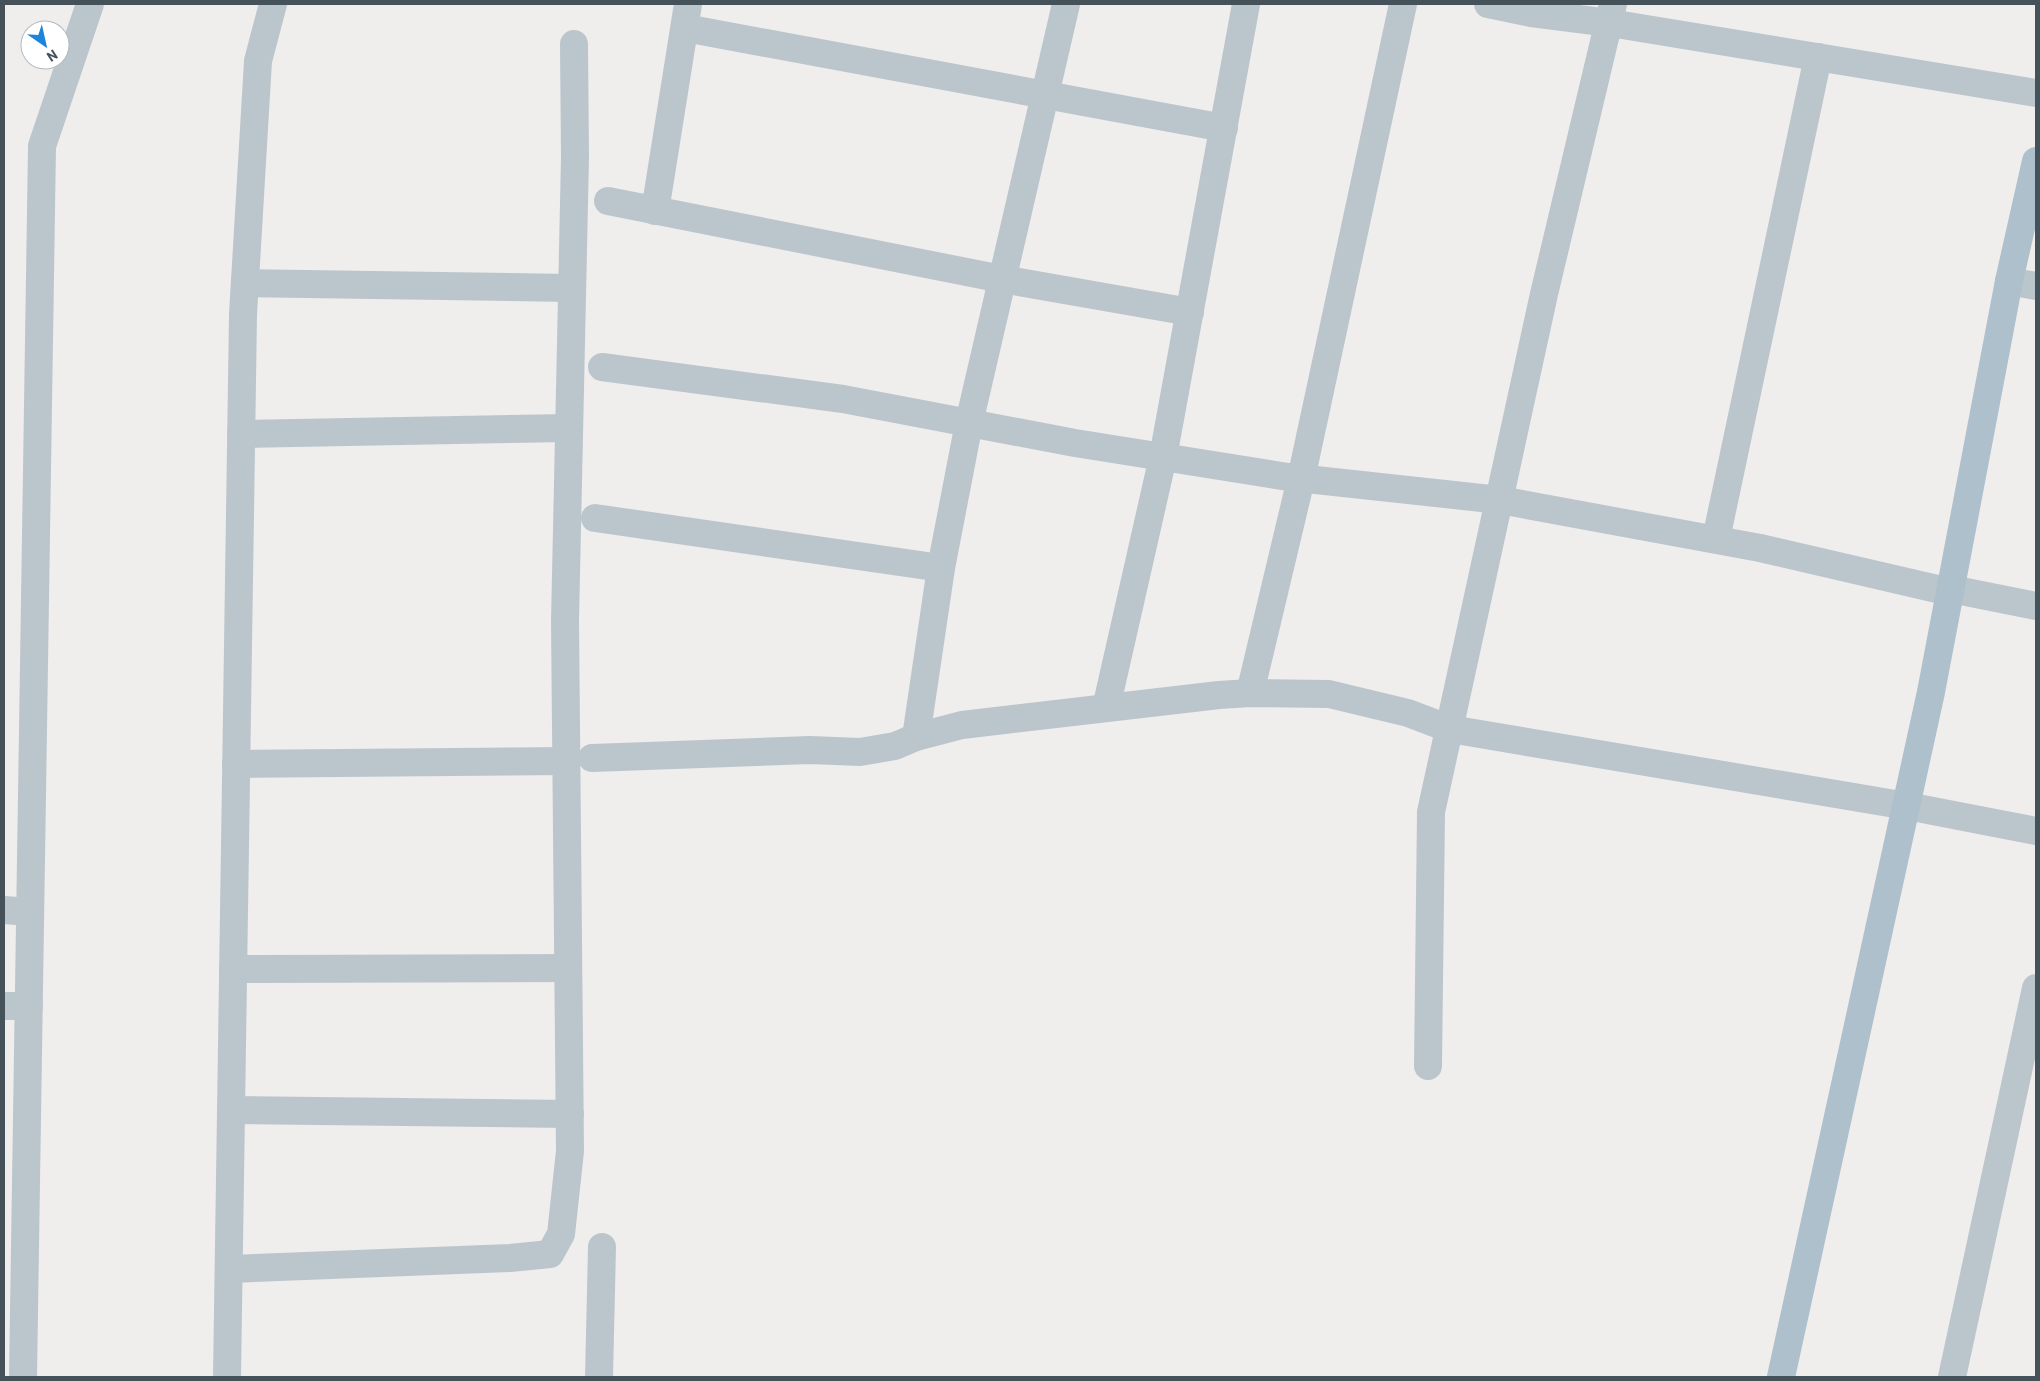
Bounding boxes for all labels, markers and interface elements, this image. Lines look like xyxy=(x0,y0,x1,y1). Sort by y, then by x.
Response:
north arrow xyxy=(20,20,70,70)
text: N xyxy=(44,47,61,66)

